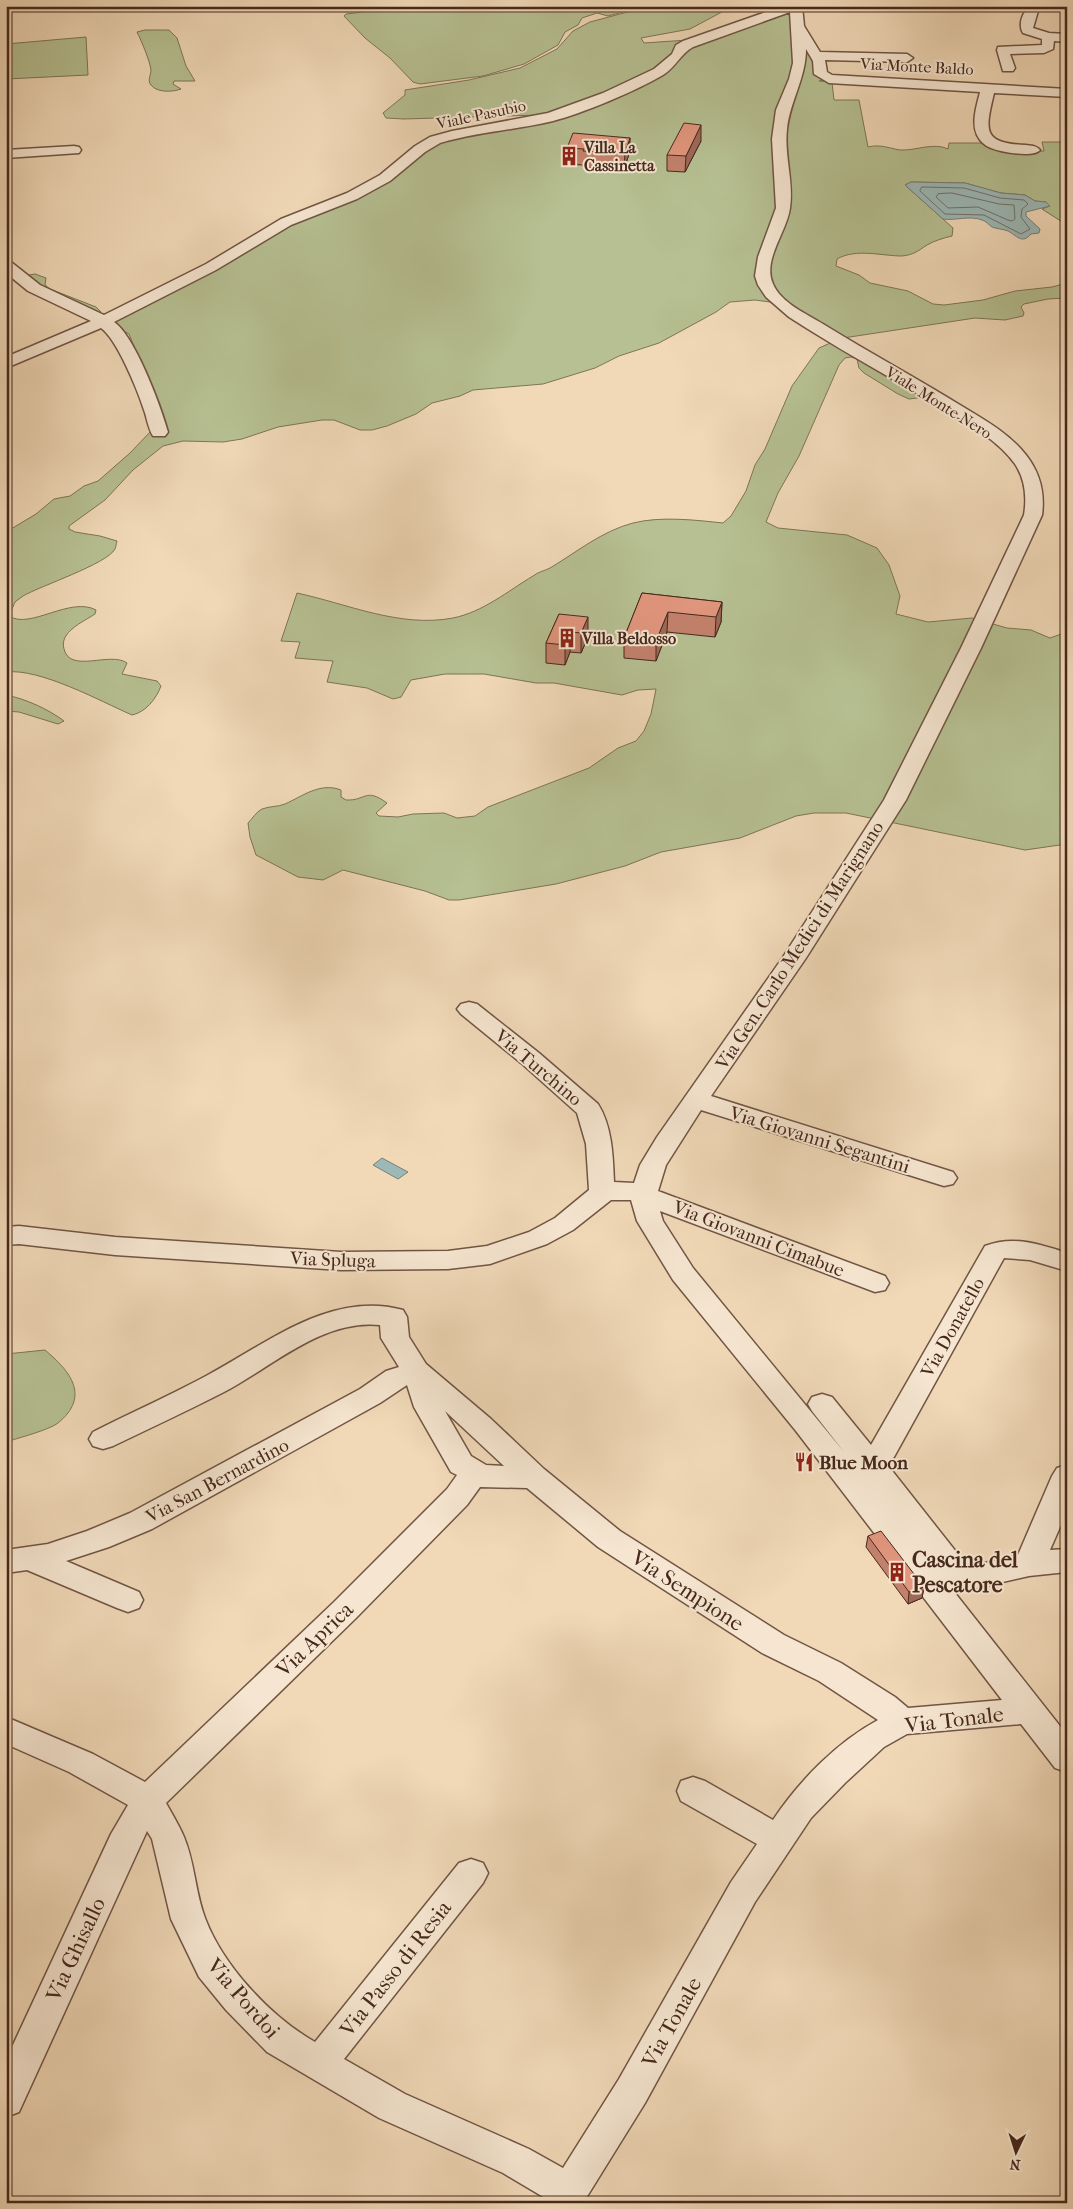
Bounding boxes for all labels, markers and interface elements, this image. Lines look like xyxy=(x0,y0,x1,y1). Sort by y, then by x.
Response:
street label: Via Monte Baldo xyxy=(859,54,974,79)
street label: Viale Pasubio xyxy=(434,96,528,133)
place label: Villa La Cassinetta xyxy=(583,138,655,175)
building icon: Villa La Cassinetta xyxy=(558,145,580,167)
street label: Viale Monte Nero xyxy=(881,362,995,443)
building icon: Villa Beldosso xyxy=(556,627,578,649)
place label: Villa Beldosso xyxy=(581,629,676,648)
street label: Via Gen. Carlo Medici di Marignano xyxy=(711,817,889,1075)
street label: Via Turchino xyxy=(490,1024,587,1111)
street label: Via Giovanni Segantini xyxy=(726,1102,913,1178)
street label: Via Giovanni Cimabue xyxy=(669,1196,847,1282)
street label: Via Spluga xyxy=(289,1247,376,1272)
street label: Via Donatello xyxy=(916,1273,990,1382)
street label: Via San Bernardino xyxy=(141,1434,293,1528)
restaurant icon: Blue Moon xyxy=(793,1451,815,1473)
place label: Blue Moon xyxy=(819,1452,909,1474)
street label: Via Sempione xyxy=(625,1544,749,1637)
place label: Cascina del Pescatore xyxy=(912,1547,1019,1598)
building icon: Cascina del Pescatore xyxy=(886,1561,908,1583)
street label: Via Aprica xyxy=(270,1596,359,1684)
street label: Via Tonale xyxy=(902,1701,1005,1739)
street label: Via Ghisallo xyxy=(40,1893,111,2006)
street label: Via Passo di Resia xyxy=(334,1895,457,2043)
street label: Via Pordoi xyxy=(201,1952,286,2045)
street label: Via Tonale xyxy=(636,1973,707,2073)
north arrow xyxy=(990,2126,1040,2176)
text: N xyxy=(1009,2156,1021,2173)

